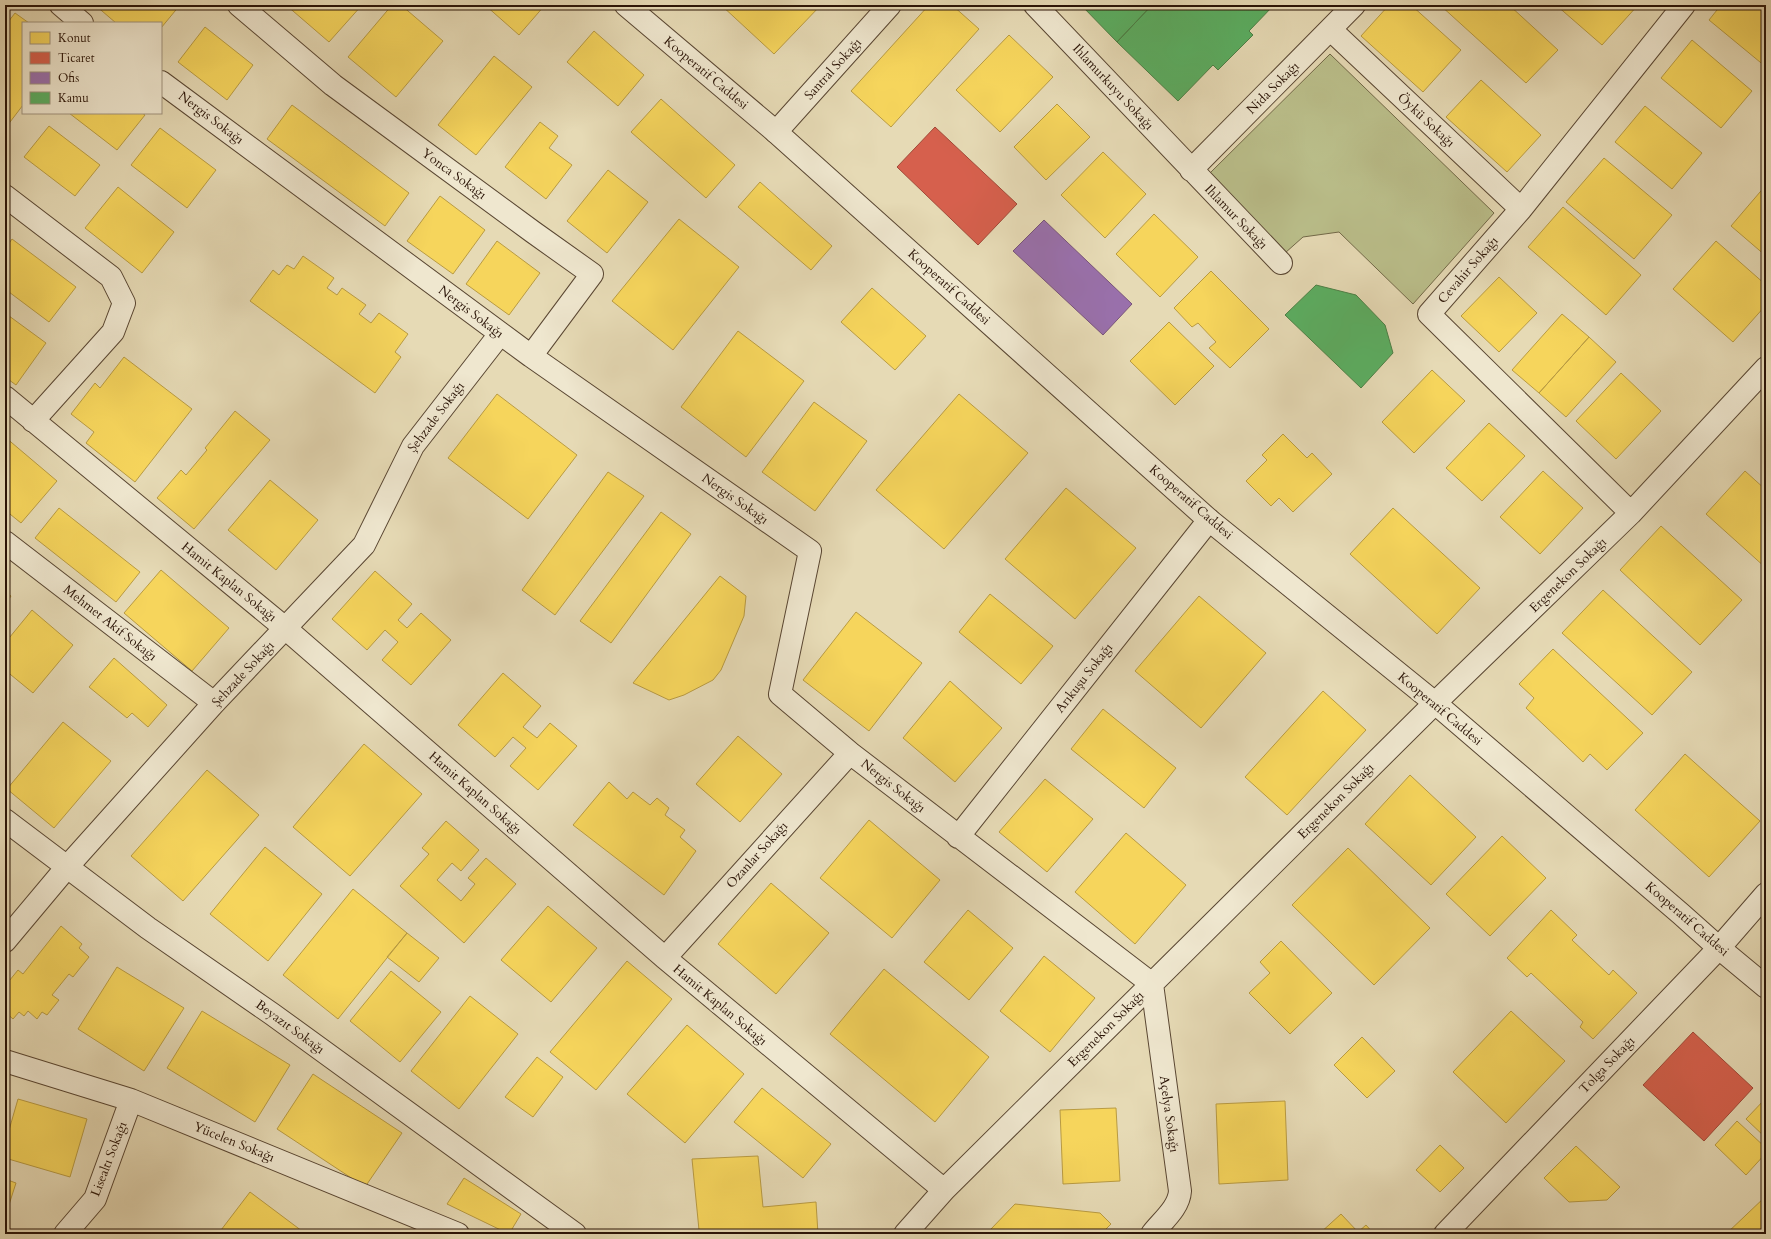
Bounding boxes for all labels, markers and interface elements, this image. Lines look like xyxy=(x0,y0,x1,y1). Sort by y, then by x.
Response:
legend xyxy=(22,22,162,114)
text: Konut xyxy=(58,30,91,46)
street label: Kooperatif Caddesi xyxy=(660,32,752,114)
street label: Santral Sokağı xyxy=(800,34,866,104)
street label: Ihlamurkuyu Sokağı xyxy=(1068,40,1158,134)
text: Ticaret xyxy=(58,50,95,66)
street label: Nida Sokağı xyxy=(1243,57,1304,118)
text: Ofis xyxy=(58,70,79,86)
street label: Nergis Sokağı xyxy=(175,87,248,149)
street label: Öykü Sokağı xyxy=(1393,89,1459,152)
text: Kamu xyxy=(58,90,89,106)
street label: Yonca Sokağı xyxy=(418,144,490,204)
street label: Ihlamur Sokağı xyxy=(1200,181,1272,254)
street label: Cevahir Sokağı xyxy=(1434,232,1503,308)
street label: Kooperatif Caddesi xyxy=(904,245,994,329)
street label: Nergis Sokağı xyxy=(435,281,508,343)
street label: Şehzade Sokağı xyxy=(403,378,469,456)
street label: Kooperatif Caddesi xyxy=(1145,461,1237,544)
street label: Nergis Sokağı xyxy=(698,469,772,529)
street label: Ergenekon Sokağı xyxy=(1525,533,1611,617)
street label: Hamit Kaplan Sokağı xyxy=(178,538,281,626)
street label: Mehmet Akif Sokağı xyxy=(59,581,161,665)
street label: Şehzade Sokağı xyxy=(208,637,279,711)
street label: Arıkuşu Sokağı xyxy=(1051,639,1117,717)
street label: Kooperatif Caddesi xyxy=(1394,668,1486,750)
street label: Hamit Kaplan Sokağı xyxy=(425,748,526,839)
street label: Nergis Sokağı xyxy=(857,755,929,817)
street label: Ergenekon Sokağı xyxy=(1294,759,1378,843)
street label: Ozanlar Sokağı xyxy=(722,817,792,892)
street label: Kooperatif Caddesi xyxy=(1641,878,1733,961)
street label: Hamit Kaplan Sokağı xyxy=(669,960,771,1050)
street label: Ergenekon Sokağı xyxy=(1064,987,1148,1071)
street label: Beyazıt Sokağı xyxy=(252,996,328,1058)
street label: Tolga Sokağı xyxy=(1575,1032,1639,1098)
street label: Açelya Sokağı xyxy=(1155,1074,1183,1154)
street label: Yücelen Sokağı xyxy=(191,1118,277,1167)
street label: Lisealtı Sokağı xyxy=(86,1119,132,1199)

